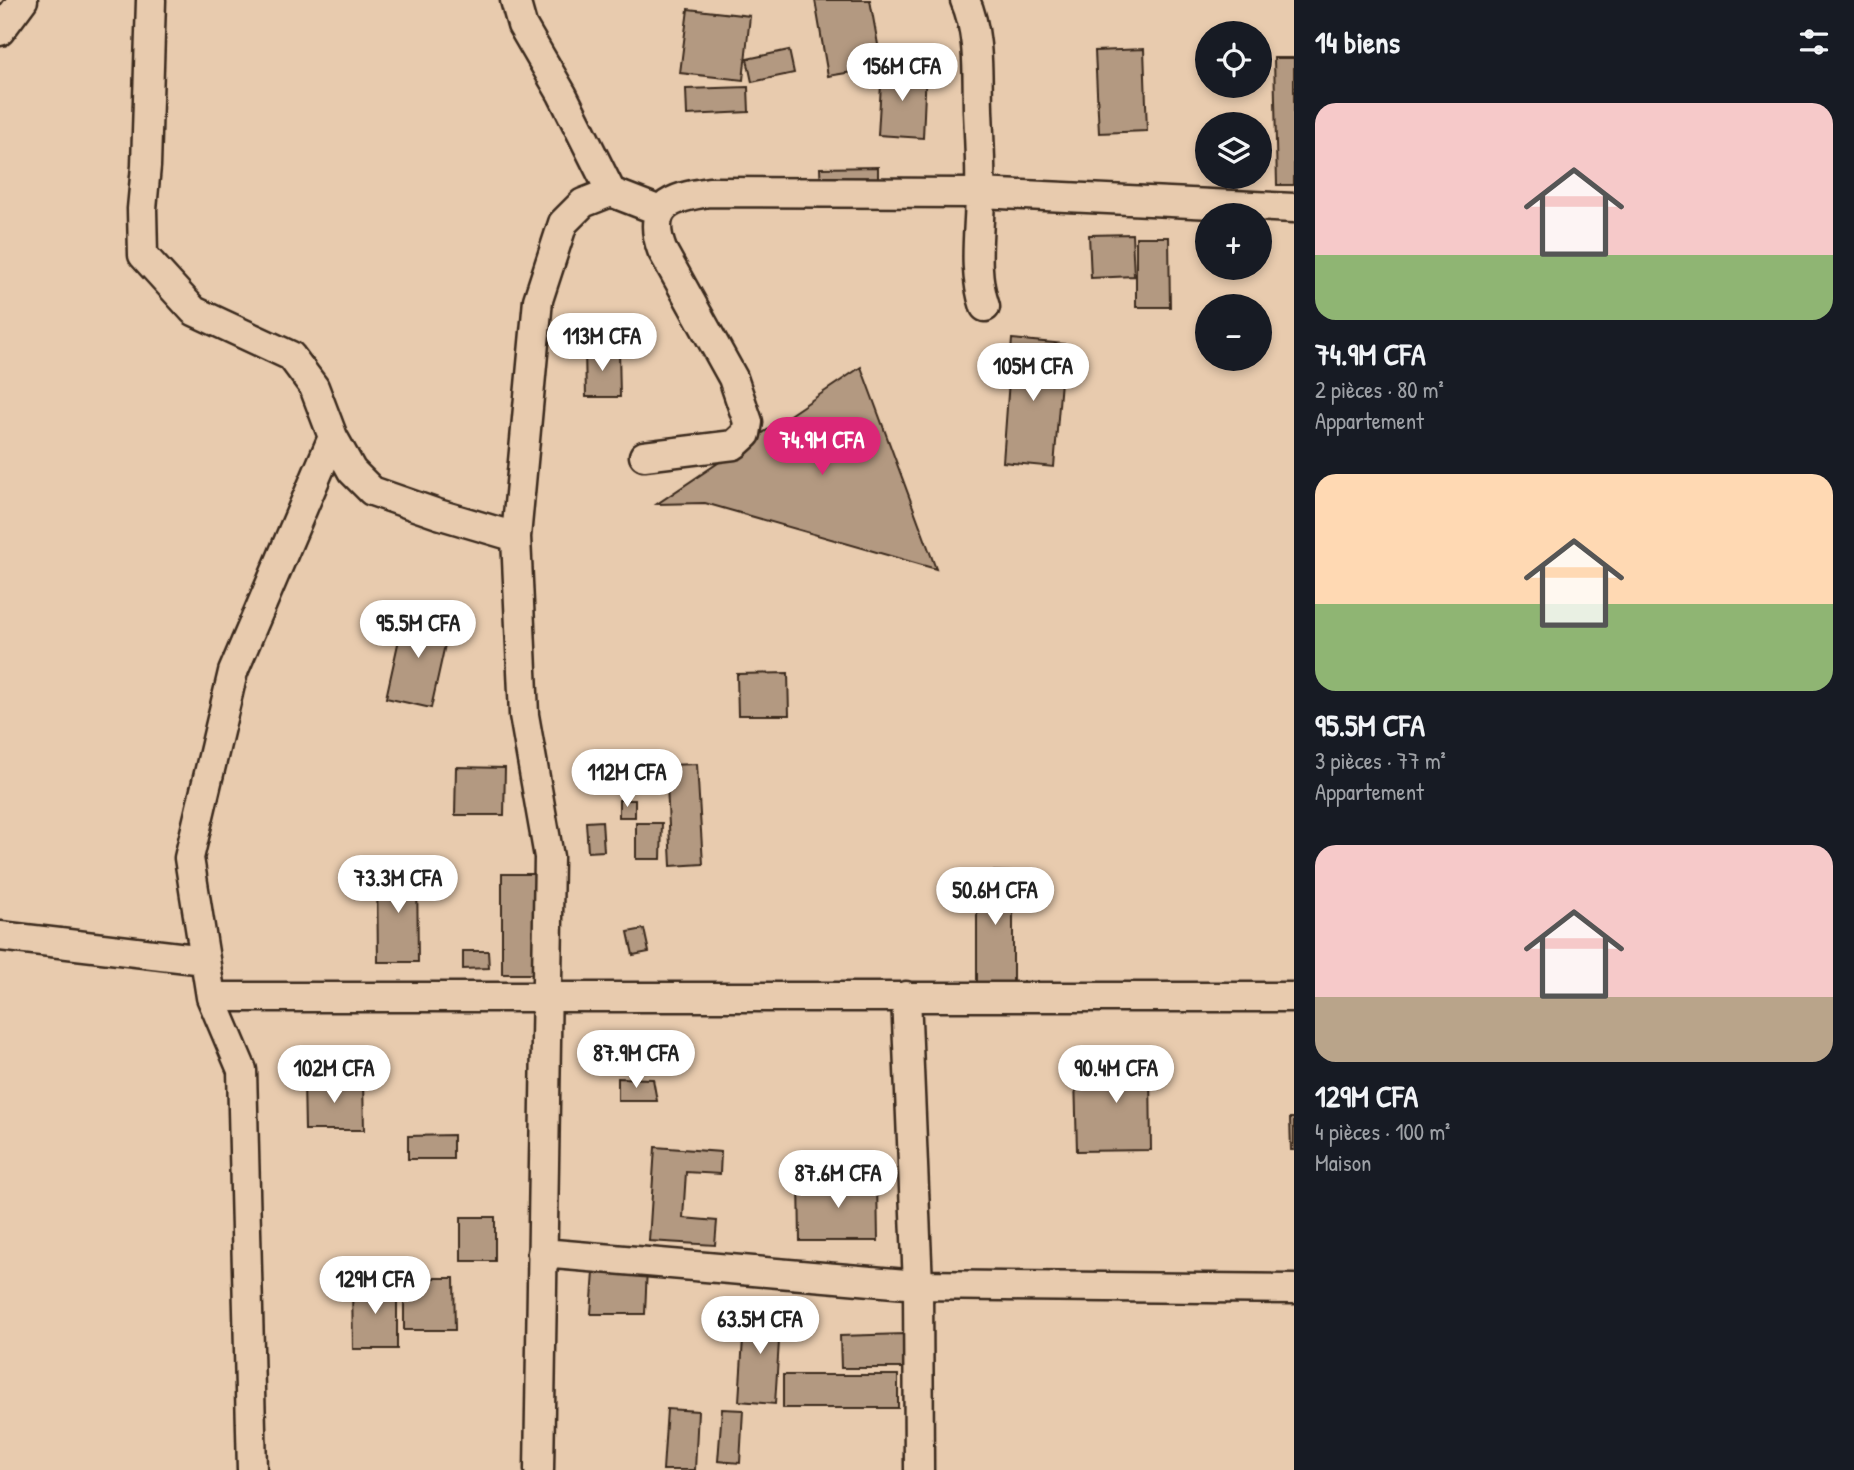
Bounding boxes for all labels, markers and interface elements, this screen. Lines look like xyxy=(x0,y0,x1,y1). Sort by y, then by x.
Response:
map controls xyxy=(1195,21,1272,371)
button: locate xyxy=(1195,21,1272,98)
text: 14 biens xyxy=(1315,22,1400,62)
icon: filters xyxy=(1795,23,1833,61)
pin: 156M CFA xyxy=(830,43,974,103)
text: 156M CFA xyxy=(863,50,941,81)
button: layers xyxy=(1195,112,1272,189)
icon: home xyxy=(1511,149,1637,275)
button: + xyxy=(1195,203,1272,280)
button: − xyxy=(1195,294,1272,371)
pin: 113M CFA xyxy=(530,314,674,373)
text: 113M CFA xyxy=(563,320,641,351)
text: 74.9M CFA xyxy=(1315,334,1426,374)
pin: 105M CFA xyxy=(961,344,1105,403)
text: 105M CFA xyxy=(993,350,1073,381)
text: 2 pièces · 80 m² xyxy=(1315,374,1444,405)
text: Appartement xyxy=(1315,405,1424,436)
pin: 74.9M CFA xyxy=(742,418,902,477)
text: 74.9M CFA xyxy=(780,424,864,455)
icon: home xyxy=(1511,520,1637,646)
pin: 95.5M CFA xyxy=(338,600,498,660)
text: 95.5M CFA xyxy=(376,607,460,638)
text: 95.5M CFA xyxy=(1315,705,1425,745)
text: 3 pièces · 77 m² xyxy=(1315,745,1446,776)
pin: 112M CFA xyxy=(555,750,699,809)
text: 112M CFA xyxy=(588,756,666,787)
text: Appartement xyxy=(1315,776,1424,807)
pin: 73.3M CFA xyxy=(318,856,478,915)
text: 73.3M CFA xyxy=(354,862,442,893)
pin: 50.6M CFA xyxy=(915,867,1075,927)
text: 50.6M CFA xyxy=(952,874,1038,905)
icon: home xyxy=(1511,891,1637,1017)
pin: 87.9M CFA xyxy=(556,1030,716,1090)
text: 87.9M CFA xyxy=(593,1037,679,1068)
pin: 102M CFA xyxy=(262,1046,406,1105)
pin: 90.4M CFA xyxy=(1036,1046,1196,1105)
text: 102M CFA xyxy=(294,1052,374,1083)
text: 90.4M CFA xyxy=(1074,1052,1158,1083)
text: 129M CFA xyxy=(1315,1076,1418,1116)
text: 4 pièces · 100 m² xyxy=(1315,1116,1450,1147)
text: Maison xyxy=(1315,1147,1371,1178)
pin: 87.6M CFA xyxy=(758,1150,918,1210)
text: 87.6M CFA xyxy=(795,1157,881,1188)
pin: 129M CFA xyxy=(303,1256,447,1316)
text: 129M CFA xyxy=(336,1263,414,1294)
pin: 63.5M CFA xyxy=(680,1296,840,1356)
text: 63.5M CFA xyxy=(717,1303,803,1334)

